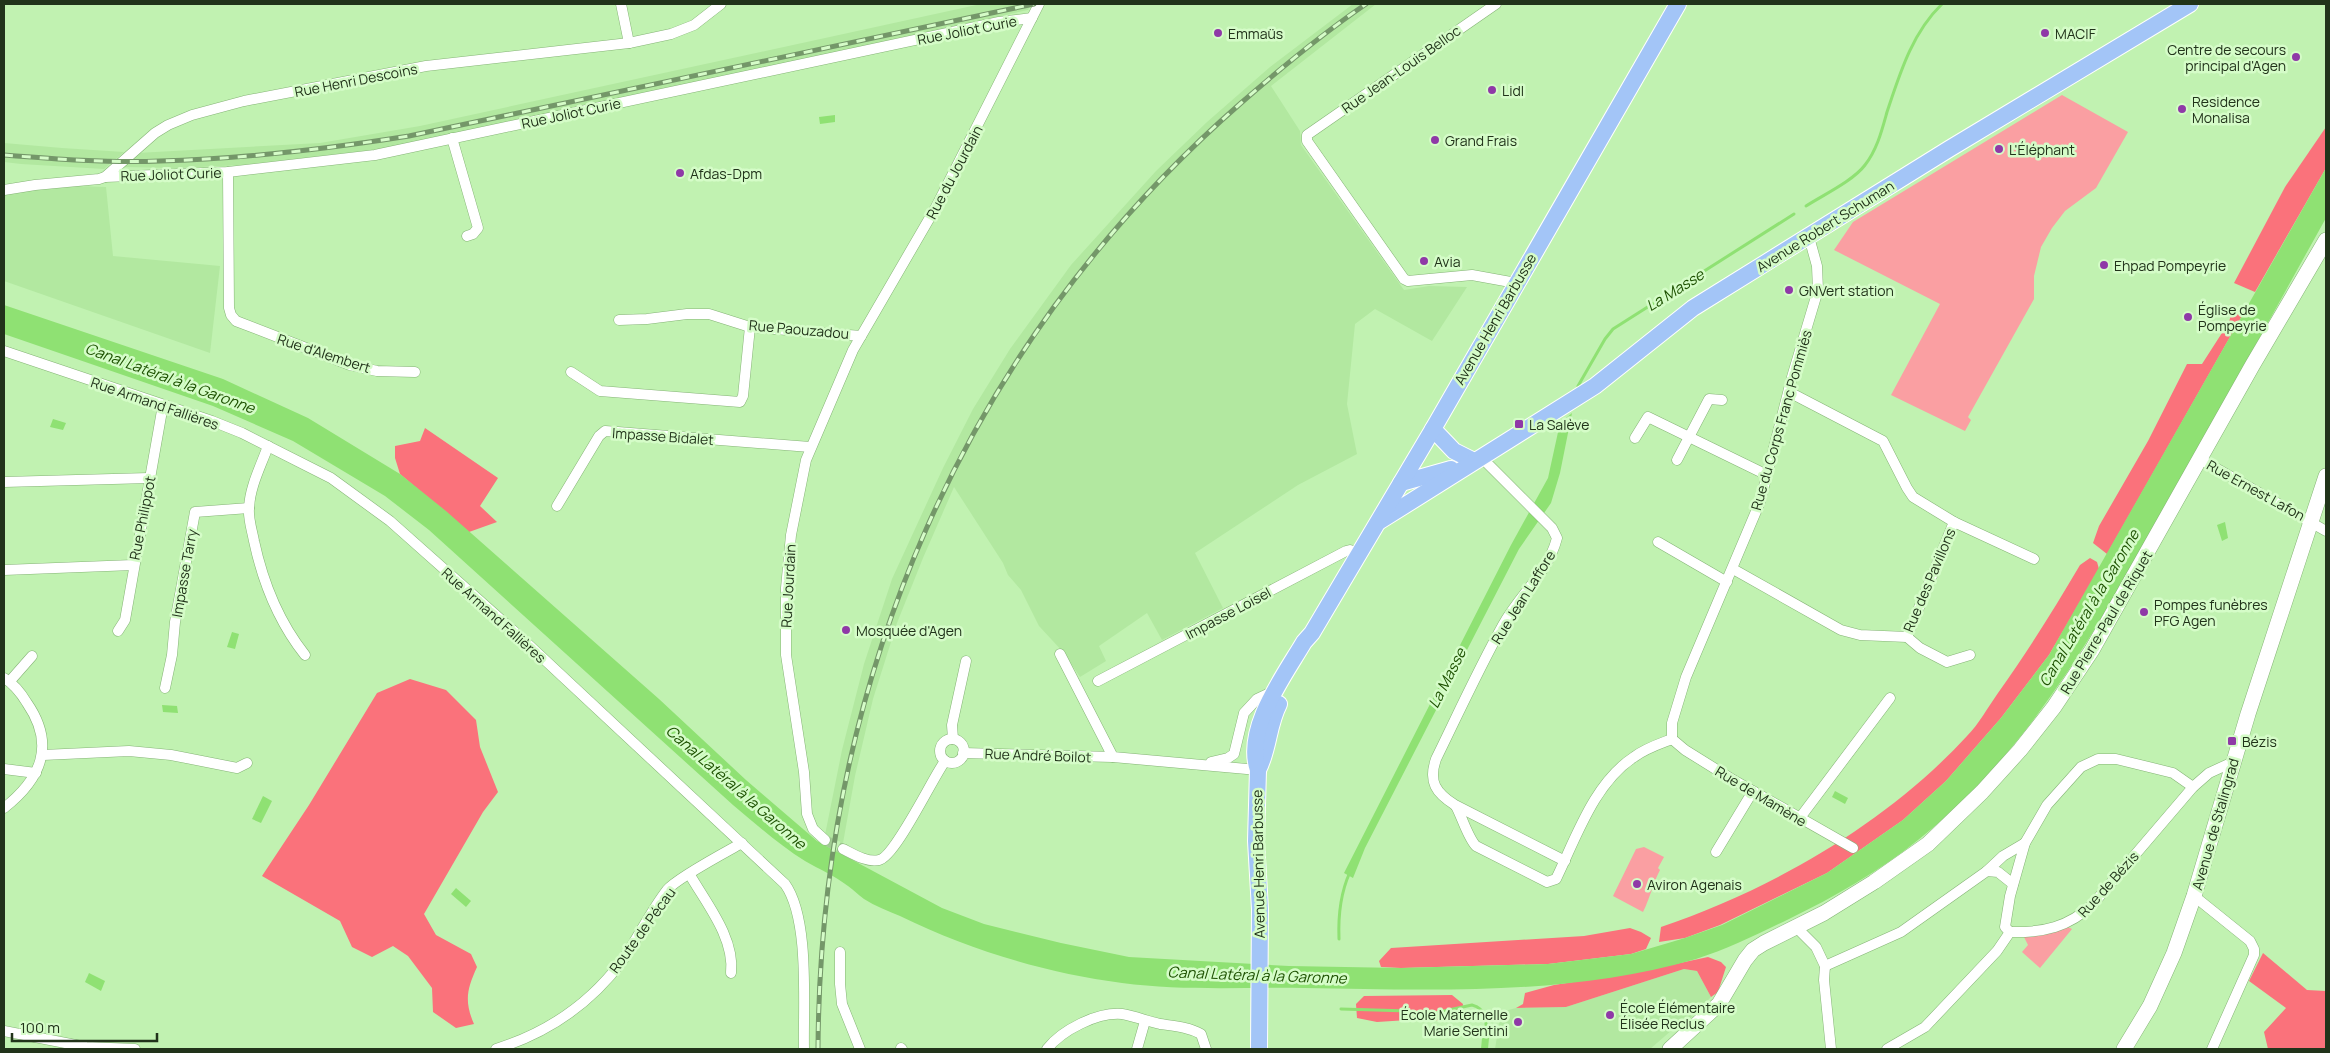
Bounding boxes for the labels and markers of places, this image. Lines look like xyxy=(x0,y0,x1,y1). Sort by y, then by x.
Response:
place label: Emmaüs xyxy=(1228,24,1283,43)
place label: MACIF xyxy=(2055,24,2096,43)
marker: Emmaüs xyxy=(1212,27,1224,39)
marker: MACIF xyxy=(2039,27,2051,39)
place label: Centre de secours principal d'Agen xyxy=(2167,40,2286,75)
marker: Centre de secours principal d'Agen xyxy=(2290,51,2302,63)
place label: Lidl xyxy=(1502,81,1524,100)
marker: Lidl xyxy=(1486,84,1498,96)
place label: Residence Monalisa xyxy=(2192,92,2260,127)
marker: Residence Monalisa xyxy=(2176,103,2188,115)
place label: Grand Frais xyxy=(1445,131,1517,150)
marker: Grand Frais xyxy=(1429,134,1441,146)
place label: L'Éléphant xyxy=(2009,140,2075,159)
marker: L'Éléphant xyxy=(1993,143,2005,155)
place label: Afdas-Dpm xyxy=(690,164,762,183)
marker: Afdas-Dpm xyxy=(674,167,686,179)
place label: Avia xyxy=(1434,252,1460,271)
marker: Avia xyxy=(1418,255,1430,267)
place label: Ehpad Pompeyrie xyxy=(2114,256,2226,275)
marker: Ehpad Pompeyrie xyxy=(2098,259,2110,271)
place label: GNVert station xyxy=(1799,281,1894,300)
marker: GNVert station xyxy=(1783,284,1795,296)
place label: Église de Pompeyrie xyxy=(2198,300,2267,335)
marker: Église de Pompeyrie xyxy=(2182,311,2194,323)
place label: La Salève xyxy=(1529,415,1589,434)
marker: La Salève xyxy=(1513,418,1525,430)
place label: Pompes funèbres PFG Agen xyxy=(2154,595,2268,630)
marker: Pompes funèbres PFG Agen xyxy=(2138,606,2150,618)
place label: Mosquée d'Agen xyxy=(856,621,962,640)
marker: Mosquée d'Agen xyxy=(840,624,852,636)
place label: Bézis xyxy=(2242,732,2277,751)
marker: Bézis xyxy=(2226,735,2238,747)
place label: Aviron Agenais xyxy=(1647,875,1742,894)
marker: Aviron Agenais xyxy=(1631,878,1643,890)
place label: École Élémentaire Élisée Reclus xyxy=(1620,998,1735,1033)
place label: École Maternelle Marie Sentini xyxy=(1401,1005,1508,1040)
marker: École Élémentaire Élisée Reclus xyxy=(1604,1009,1616,1021)
marker: École Maternelle Marie Sentini xyxy=(1512,1016,1524,1028)

